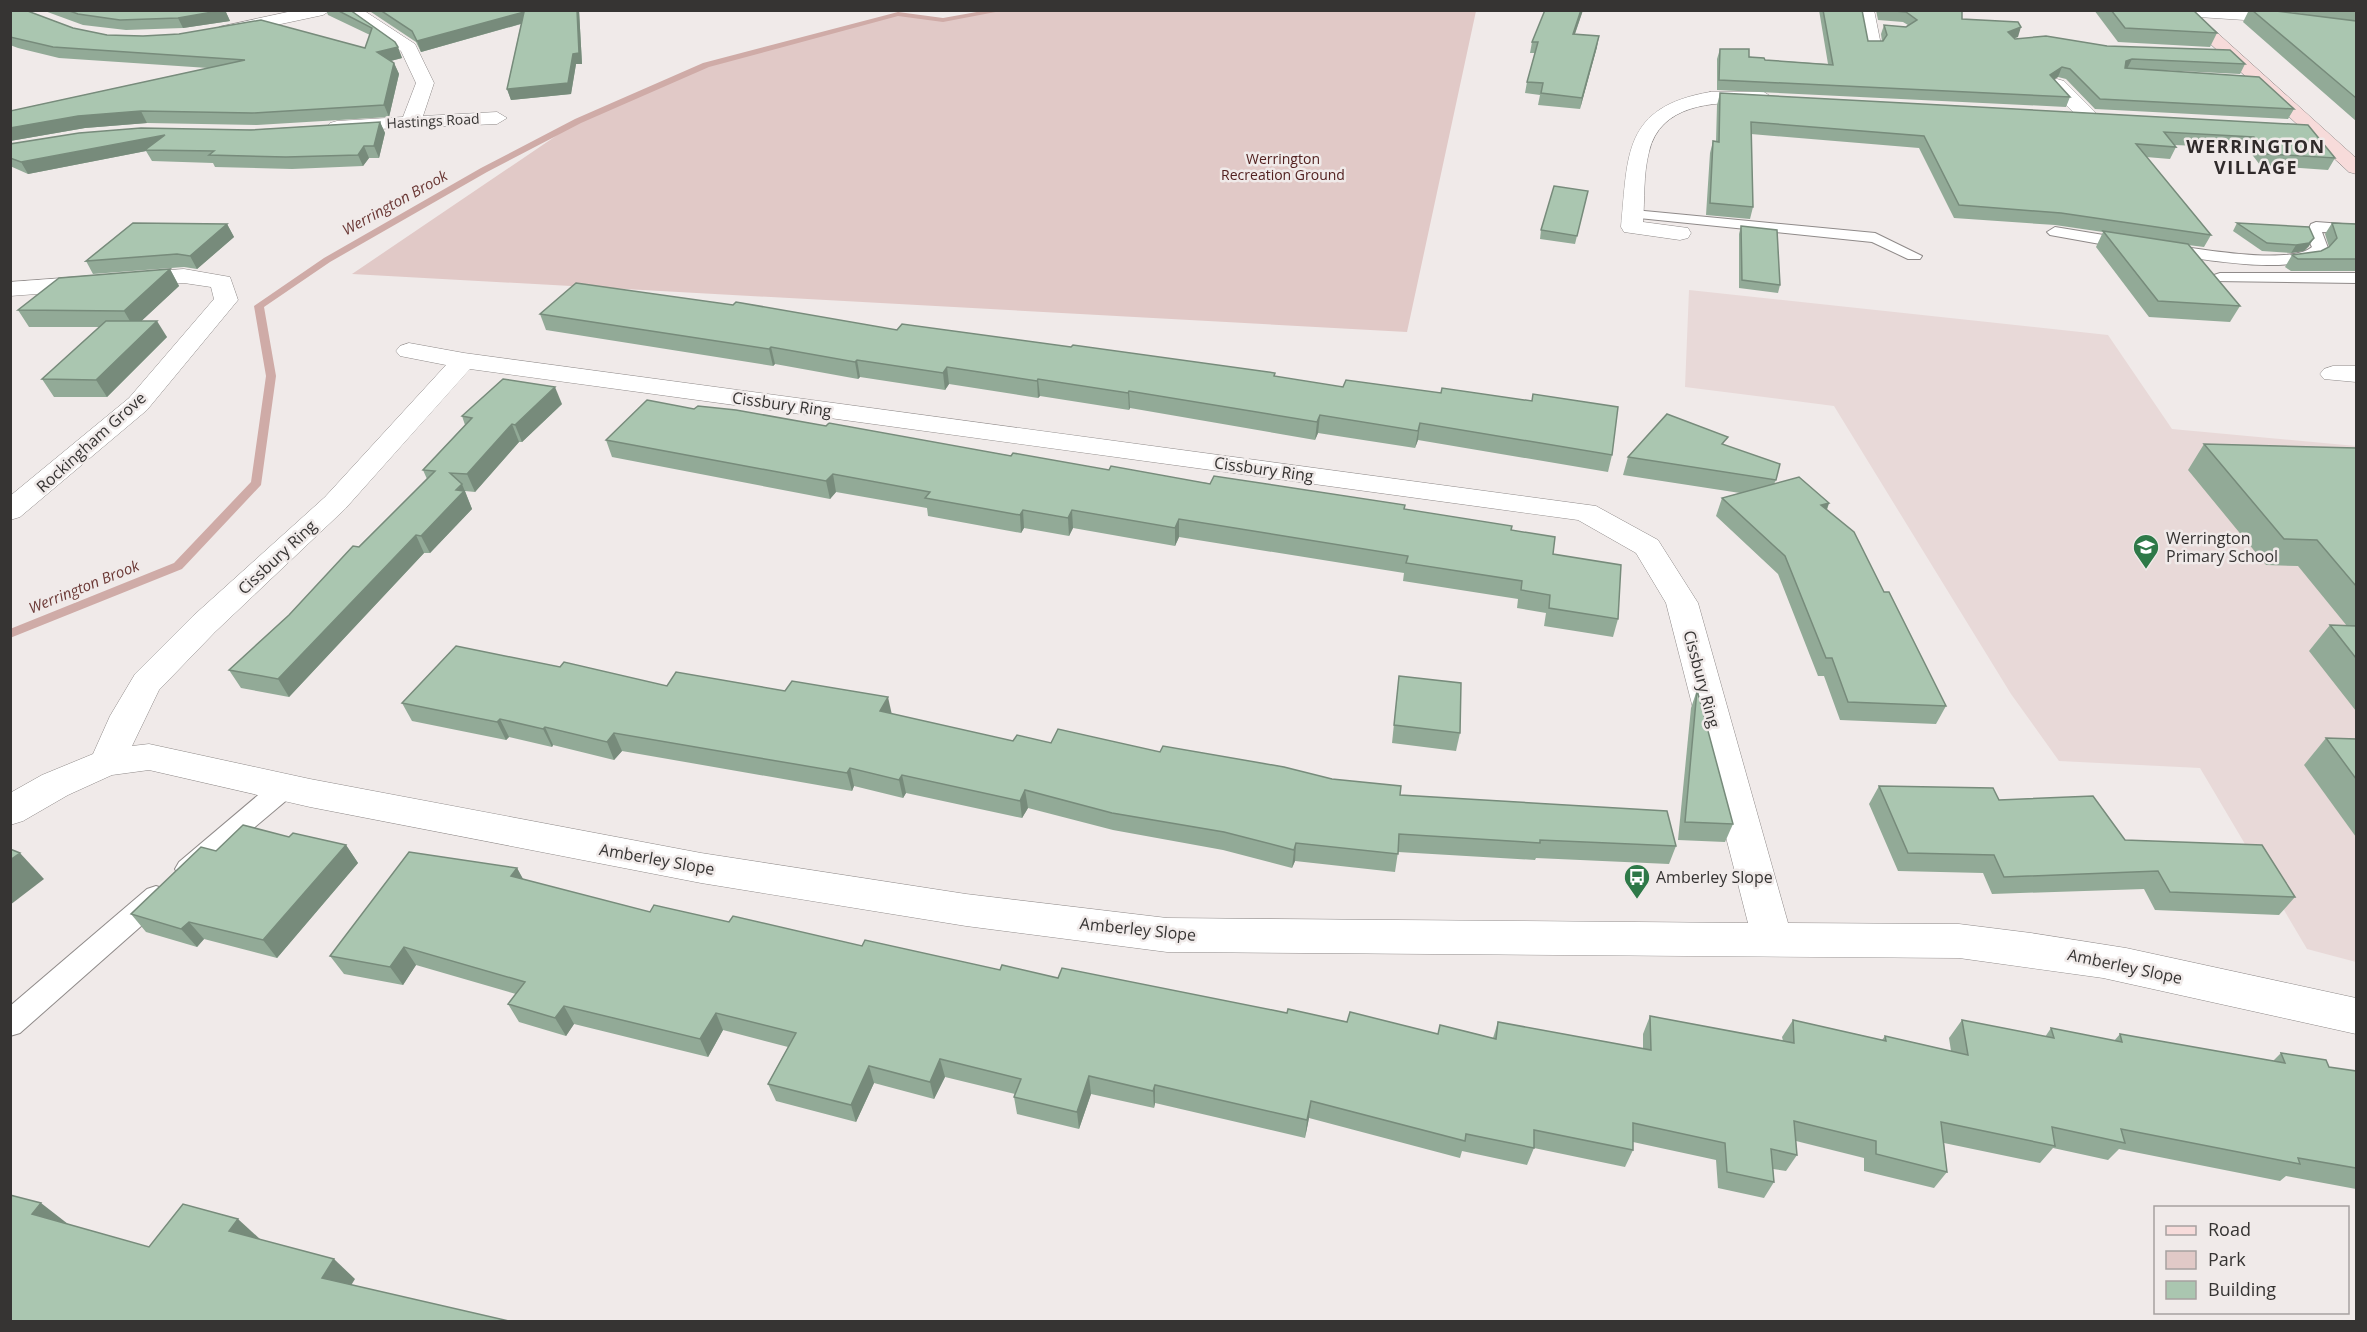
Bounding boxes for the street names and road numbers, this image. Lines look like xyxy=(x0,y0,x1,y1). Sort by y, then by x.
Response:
street label: Hastings Road xyxy=(386,109,480,132)
street label: Cissbury Ring xyxy=(731,386,833,422)
street label: Rockingham Grove xyxy=(31,387,151,497)
street label: Cissbury Ring xyxy=(1213,451,1315,487)
street label: Cissbury Ring xyxy=(233,515,321,599)
street label: Cissbury Ring xyxy=(1678,628,1726,730)
street label: Amberley Slope xyxy=(598,838,716,880)
street label: Amberley Slope xyxy=(1079,912,1197,946)
street label: Amberley Slope xyxy=(2066,943,2184,989)

